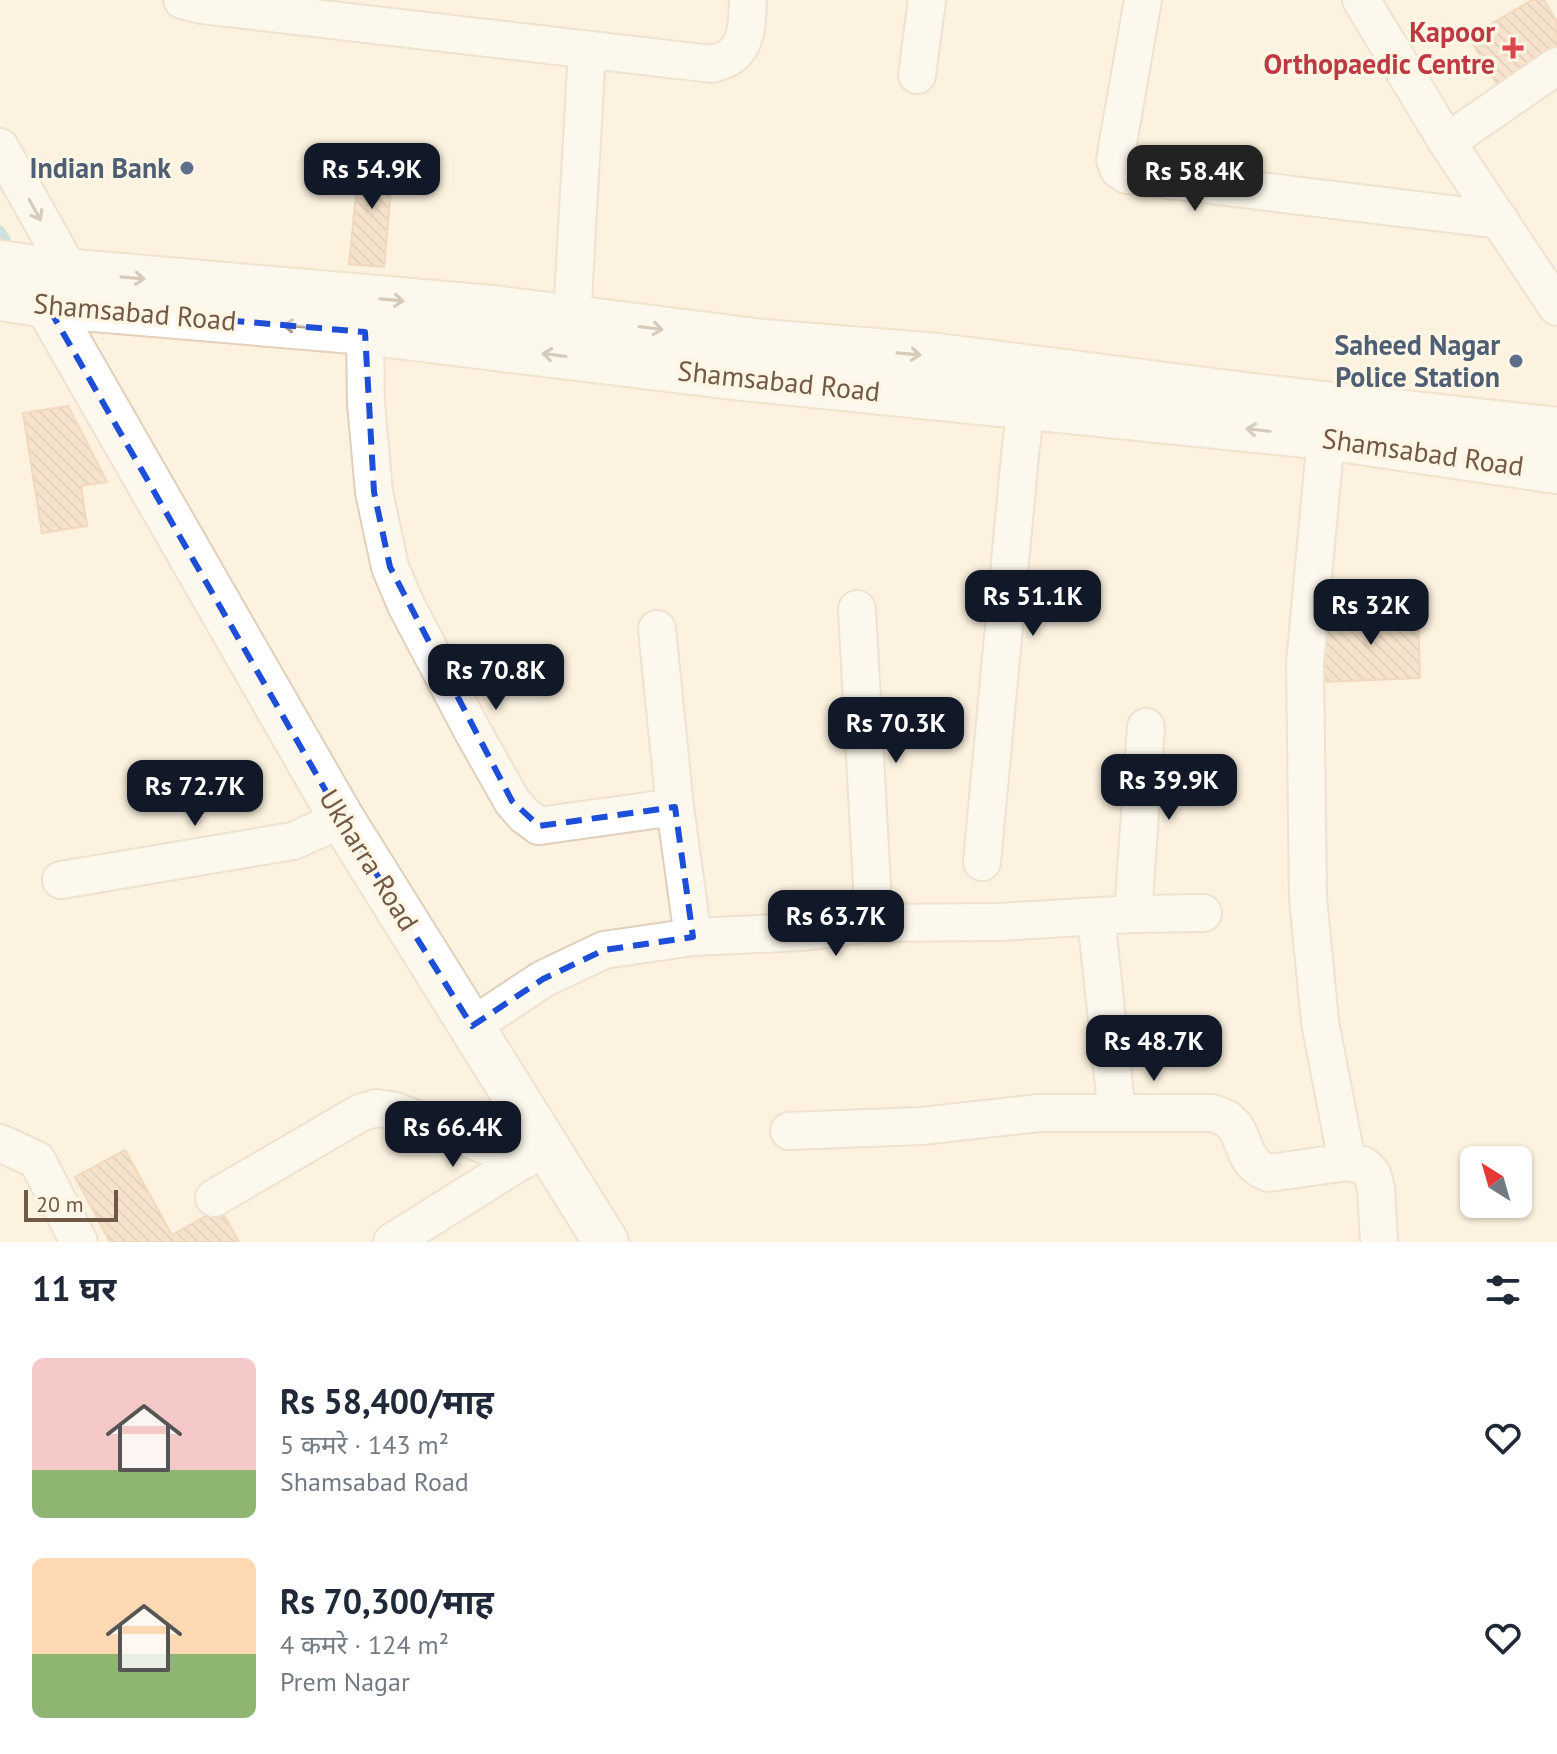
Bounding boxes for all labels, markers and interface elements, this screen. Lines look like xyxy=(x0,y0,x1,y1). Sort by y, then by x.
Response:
place label: Kapoor Orthopaedic Centre xyxy=(1264,13,1495,82)
marker: Kapoor Orthopaedic Centre xyxy=(1502,37,1524,59)
pin: Rs 54.9K xyxy=(289,143,455,211)
pin: Rs 58.4K xyxy=(1112,145,1278,213)
place label: Indian Bank xyxy=(29,149,171,186)
text: Rs 54.9K xyxy=(322,152,422,185)
text: Rs 58.4K xyxy=(1145,154,1245,187)
marker: Indian Bank xyxy=(178,159,196,177)
one-way arrow xyxy=(28,197,43,221)
one-way arrow xyxy=(119,270,146,285)
street label: Shamsabad Road xyxy=(32,284,238,339)
one-way arrow xyxy=(378,293,405,308)
one-way arrow xyxy=(283,319,309,334)
one-way arrow xyxy=(638,321,663,336)
place label: Saheed Nagar Police Station xyxy=(1335,326,1500,395)
one-way arrow xyxy=(895,347,922,362)
one-way arrow xyxy=(541,348,568,363)
street label: Shamsabad Road xyxy=(676,351,882,410)
marker: Saheed Nagar Police Station xyxy=(1507,352,1525,370)
street label: Shamsabad Road xyxy=(1320,419,1526,484)
one-way arrow xyxy=(1245,423,1272,438)
pin: Rs 51.1K xyxy=(950,570,1116,638)
text: Rs 51.1K xyxy=(983,579,1083,612)
pin: Rs 32K xyxy=(1306,579,1436,647)
text: Rs 32K xyxy=(1332,588,1410,621)
pin: Rs 70.8K xyxy=(413,644,579,712)
text: Rs 70.8K xyxy=(446,653,546,686)
pin: Rs 70.3K xyxy=(813,697,979,765)
text: Rs 70.3K xyxy=(846,706,946,739)
pin: Rs 39.9K xyxy=(1086,754,1252,822)
pin: Rs 72.7K xyxy=(112,760,278,828)
text: Rs 39.9K xyxy=(1119,763,1219,796)
text: Rs 72.7K xyxy=(145,769,245,802)
street label: Ukharra Road xyxy=(311,782,428,938)
pin: Rs 63.7K xyxy=(753,890,919,958)
text: Rs 63.7K xyxy=(786,899,886,932)
pin: Rs 48.7K xyxy=(1071,1015,1237,1083)
text: Rs 48.7K xyxy=(1104,1024,1204,1057)
pin: Rs 66.4K xyxy=(370,1101,536,1169)
text: Rs 66.4K xyxy=(403,1110,503,1143)
north arrow xyxy=(1460,1146,1532,1218)
map controls xyxy=(1460,1146,1532,1218)
scale bar xyxy=(24,1186,118,1222)
text: 20 m xyxy=(36,1190,84,1218)
text: 11 घर xyxy=(32,1266,116,1310)
icon: filters xyxy=(1481,1268,1525,1312)
text: Rs 58,400/माह xyxy=(280,1379,494,1423)
icon: home xyxy=(96,1390,192,1486)
icon: heart xyxy=(1481,1416,1525,1460)
text: 5 कमरे · 143 m² xyxy=(280,1428,449,1461)
text: Shamsabad Road xyxy=(280,1465,469,1498)
text: Rs 70,300/माह xyxy=(280,1579,494,1623)
icon: home xyxy=(96,1590,192,1686)
icon: heart xyxy=(1481,1616,1525,1660)
text: 4 कमरे · 124 m² xyxy=(280,1628,449,1661)
text: Prem Nagar xyxy=(280,1665,410,1698)

